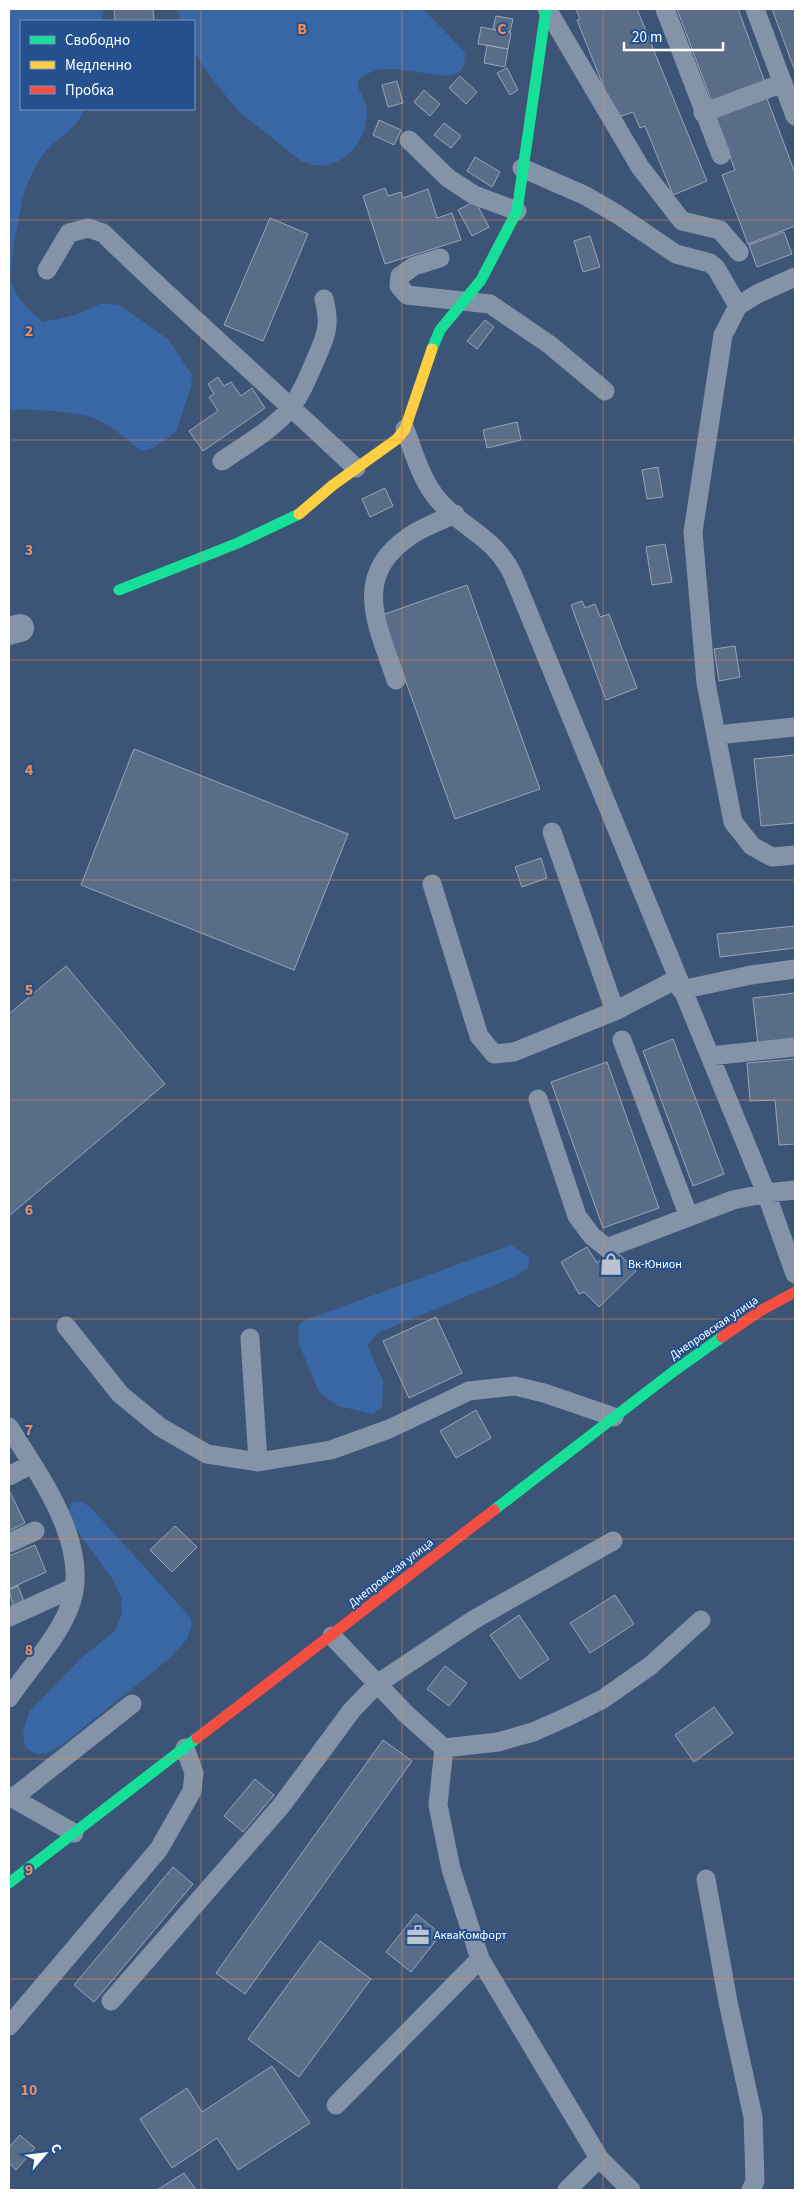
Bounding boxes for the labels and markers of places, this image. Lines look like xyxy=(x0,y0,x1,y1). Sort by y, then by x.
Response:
shop icon: Вк-Юнион xyxy=(598,1251,624,1277)
place label: Вк-Юнион xyxy=(628,1256,682,1273)
office icon: АкваКомфорт xyxy=(405,1922,431,1948)
place label: АкваКомфорт xyxy=(434,1927,507,1944)

